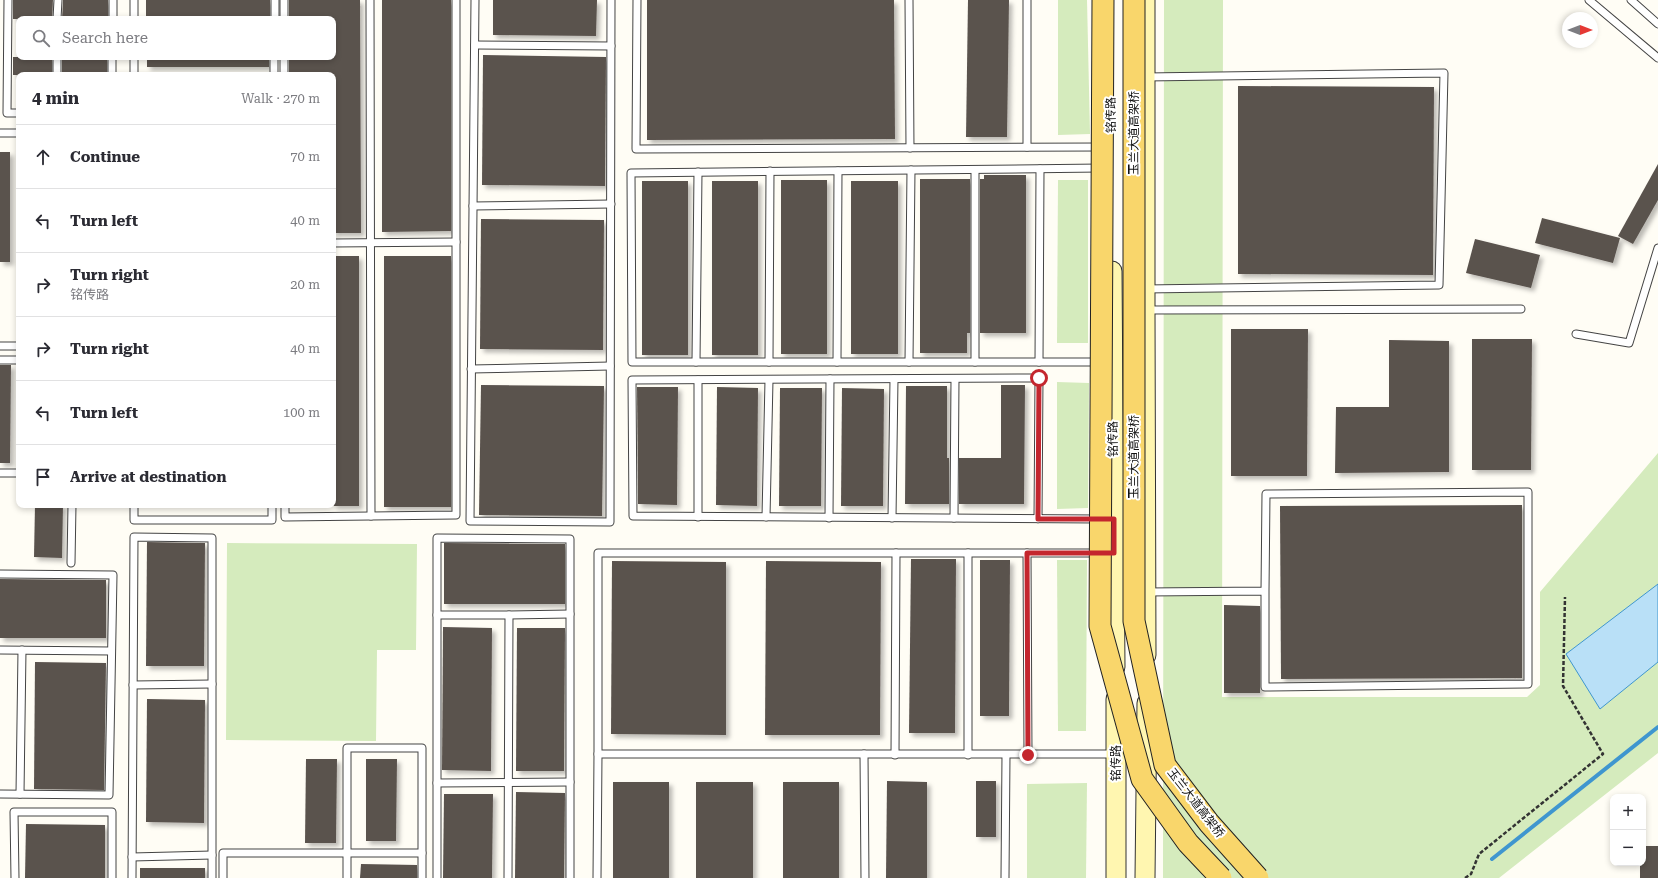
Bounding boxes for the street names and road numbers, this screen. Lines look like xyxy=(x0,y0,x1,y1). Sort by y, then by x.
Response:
street label: 玉兰大道高架桥 xyxy=(1127,91,1141,175)
street label: 铭传路 xyxy=(1104,97,1118,133)
street label: 玉兰大道高架桥 xyxy=(1127,415,1141,499)
street label: 铭传路 xyxy=(1106,421,1120,457)
street label: 铭传路 xyxy=(1109,745,1123,781)
street label: 玉兰大道高架桥 xyxy=(1165,766,1227,840)

